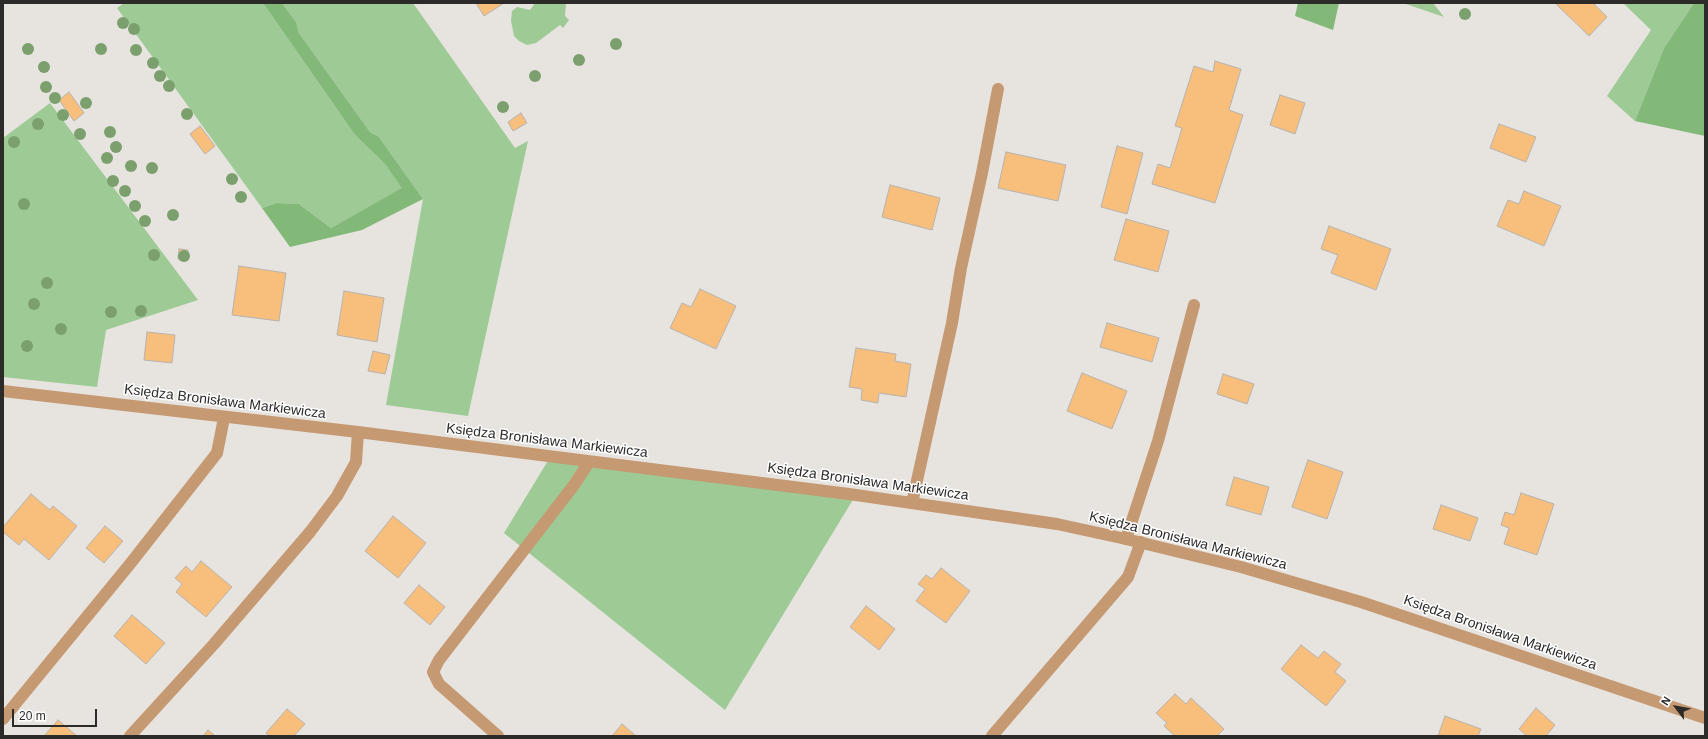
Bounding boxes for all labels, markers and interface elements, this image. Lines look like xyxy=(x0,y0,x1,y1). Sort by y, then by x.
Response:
street label: Księdza Bronisława Markiewicza xyxy=(123,381,327,423)
street label: Księdza Bronisława Markiewicza xyxy=(445,420,649,462)
street label: Księdza Bronisława Markiewicza xyxy=(766,460,970,504)
street label: Księdza Bronisława Markiewicza xyxy=(1087,508,1289,574)
street label: Księdza Bronisława Markiewicza xyxy=(1401,592,1599,674)
north arrow xyxy=(1656,687,1696,727)
text: N xyxy=(1659,694,1673,707)
scale bar xyxy=(14,701,99,727)
text: 20 m xyxy=(19,709,46,723)

